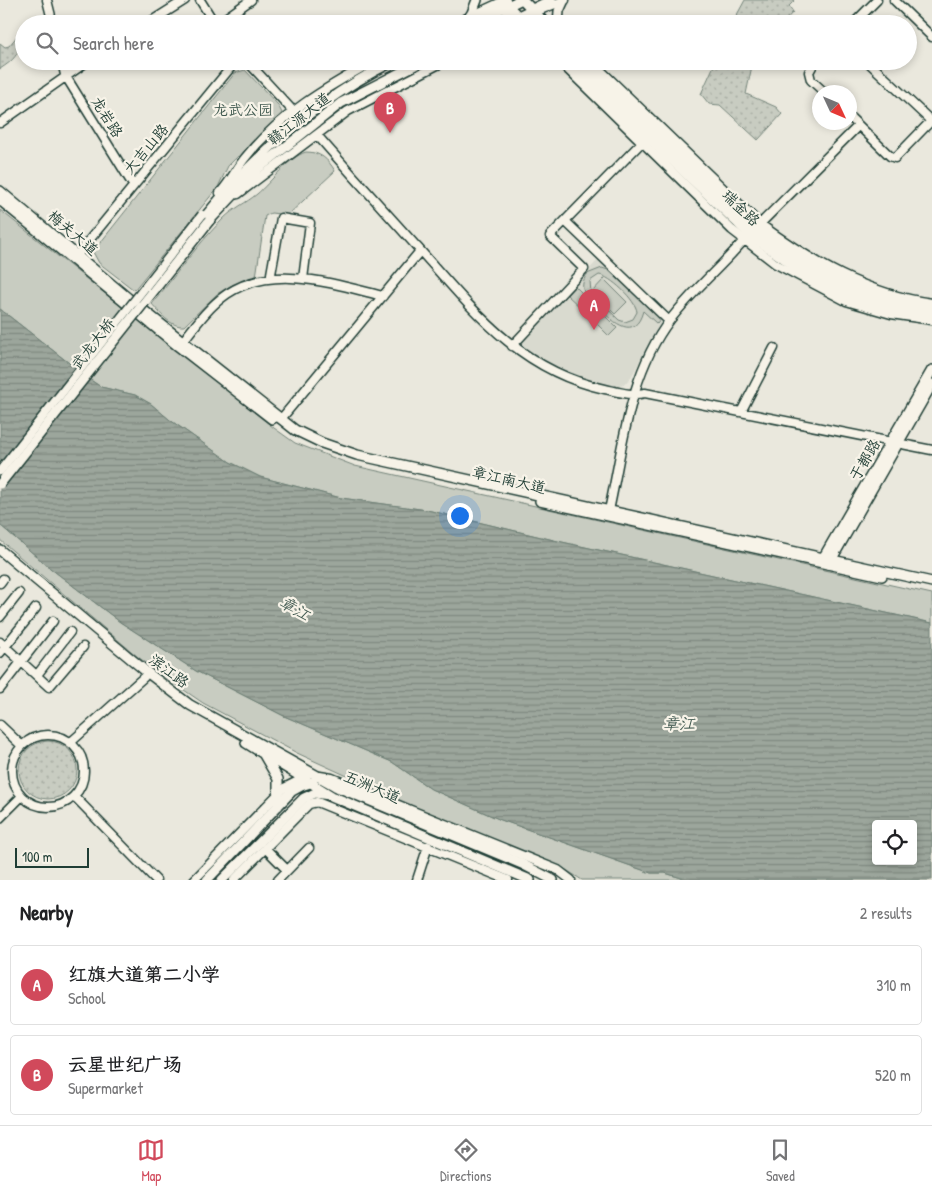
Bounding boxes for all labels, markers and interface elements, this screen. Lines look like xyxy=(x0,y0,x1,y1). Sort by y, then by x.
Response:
search box xyxy=(15,15,917,70)
icon: search xyxy=(33,29,61,57)
text: Search here xyxy=(73,30,154,56)
north arrow xyxy=(812,85,857,130)
street label: 赣江源大道 xyxy=(263,87,335,150)
street label: 龙岩路 xyxy=(87,92,128,141)
pin: B xyxy=(374,92,406,133)
park label: 龙武公园 xyxy=(213,99,273,120)
street label: 大吉山路 xyxy=(118,119,173,178)
street label: 瑞金路 xyxy=(718,185,765,231)
street label: 梅关大道 xyxy=(44,205,103,260)
pin: A xyxy=(578,289,610,330)
street label: 武龙大桥 xyxy=(66,314,119,374)
street label: 于都路 xyxy=(844,435,885,484)
street label: 章江南大道 xyxy=(470,461,548,498)
your location xyxy=(447,503,473,529)
water label: 章江 xyxy=(276,590,315,626)
street label: 滨江路 xyxy=(145,649,194,693)
water label: 章江 xyxy=(663,712,696,734)
street label: 五洲大道 xyxy=(340,765,404,808)
map controls xyxy=(872,820,917,865)
button: locate xyxy=(872,820,917,865)
scale bar xyxy=(15,845,89,868)
text: 100 m xyxy=(22,847,52,866)
text: Nearby xyxy=(20,898,73,927)
text: 2 results xyxy=(860,902,912,924)
text: 红旗大道第二小学 xyxy=(68,961,220,987)
text: A xyxy=(33,974,41,996)
text: 310 m xyxy=(876,974,911,996)
text: School xyxy=(68,987,105,1009)
text: 云星世纪广场 xyxy=(68,1051,182,1077)
text: B xyxy=(33,1064,41,1086)
text: 520 m xyxy=(875,1064,911,1086)
text: Supermarket xyxy=(68,1077,143,1099)
tab: Map xyxy=(137,1136,165,1185)
tab: Directions xyxy=(440,1136,491,1185)
tab: Saved xyxy=(766,1136,795,1185)

